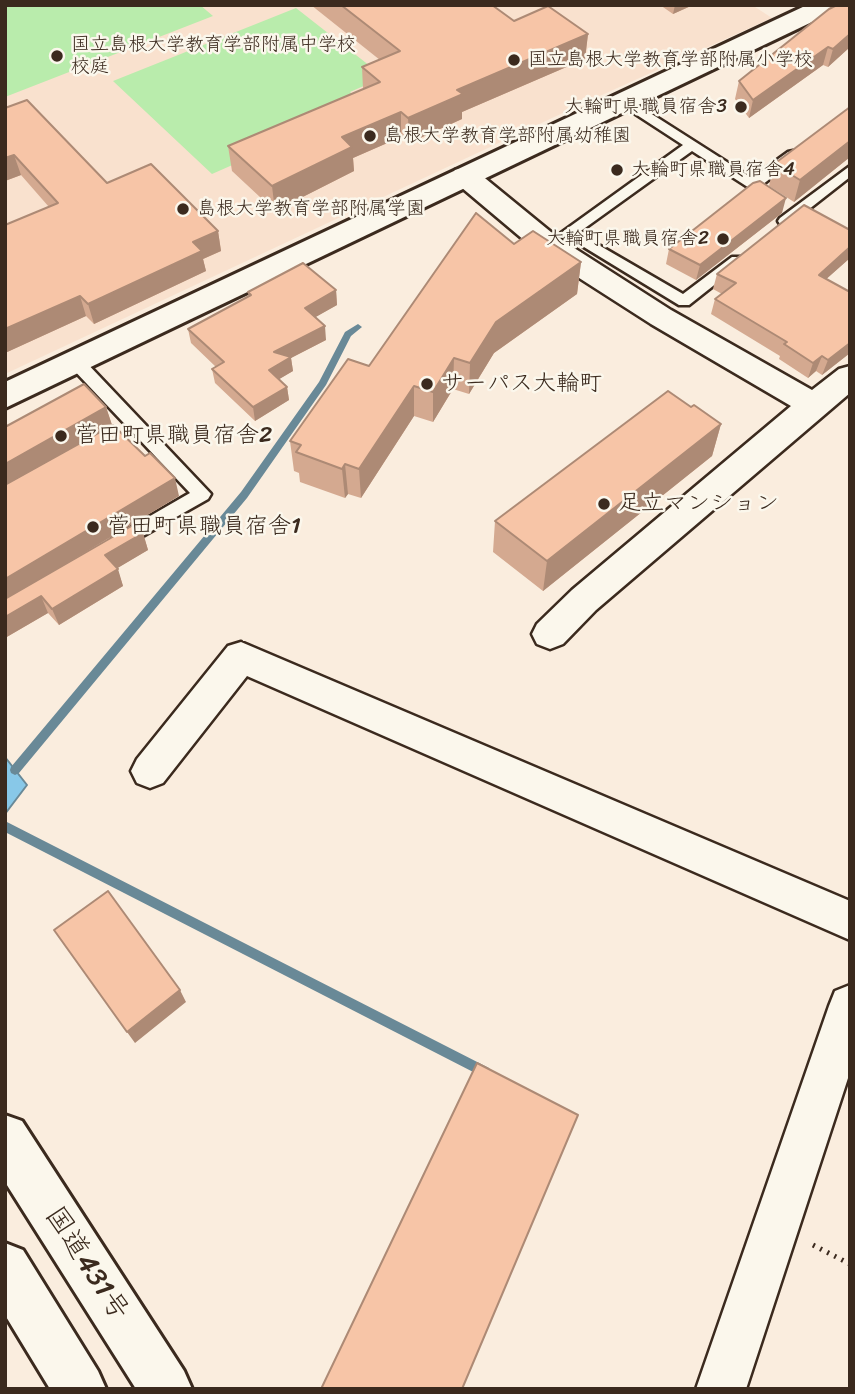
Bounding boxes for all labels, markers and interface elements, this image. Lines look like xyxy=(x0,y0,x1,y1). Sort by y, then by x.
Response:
place label: 国立島根大学教育学部附属中学校 校庭 xyxy=(71,34,356,78)
marker: 国立島根大学教育学部附属中学校 校庭 xyxy=(49,48,65,64)
place label: 国立島根大学教育学部附属小学校 xyxy=(528,49,813,71)
marker: 国立島根大学教育学部附属小学校 xyxy=(506,52,522,68)
place label: 大輪町県職員宿舎3 xyxy=(565,96,727,118)
marker: 大輪町県職員宿舎3 xyxy=(733,99,749,115)
place label: 島根大学教育学部附属幼稚園 xyxy=(384,125,631,147)
marker: 島根大学教育学部附属幼稚園 xyxy=(362,128,378,144)
place label: 大輪町県職員宿舎4 xyxy=(631,159,795,181)
marker: 大輪町県職員宿舎4 xyxy=(609,162,625,178)
place label: 島根大学教育学部附属学園 xyxy=(197,198,425,220)
marker: 島根大学教育学部附属学園 xyxy=(175,201,191,217)
place label: 大輪町県職員宿舎2 xyxy=(546,228,709,250)
marker: 大輪町県職員宿舎2 xyxy=(715,231,731,247)
place label: サーパス大輪町 xyxy=(441,370,602,398)
marker: サーパス大輪町 xyxy=(419,376,435,392)
place label: 菅田町県職員宿舎2 xyxy=(75,422,272,450)
marker: 菅田町県職員宿舎2 xyxy=(53,428,69,444)
place label: 足立マンション xyxy=(618,490,779,518)
marker: 足立マンション xyxy=(596,496,612,512)
place label: 菅田町県職員宿舎1 xyxy=(107,513,301,541)
marker: 菅田町県職員宿舎1 xyxy=(85,519,101,535)
street label: 国道431号 xyxy=(37,1201,135,1327)

